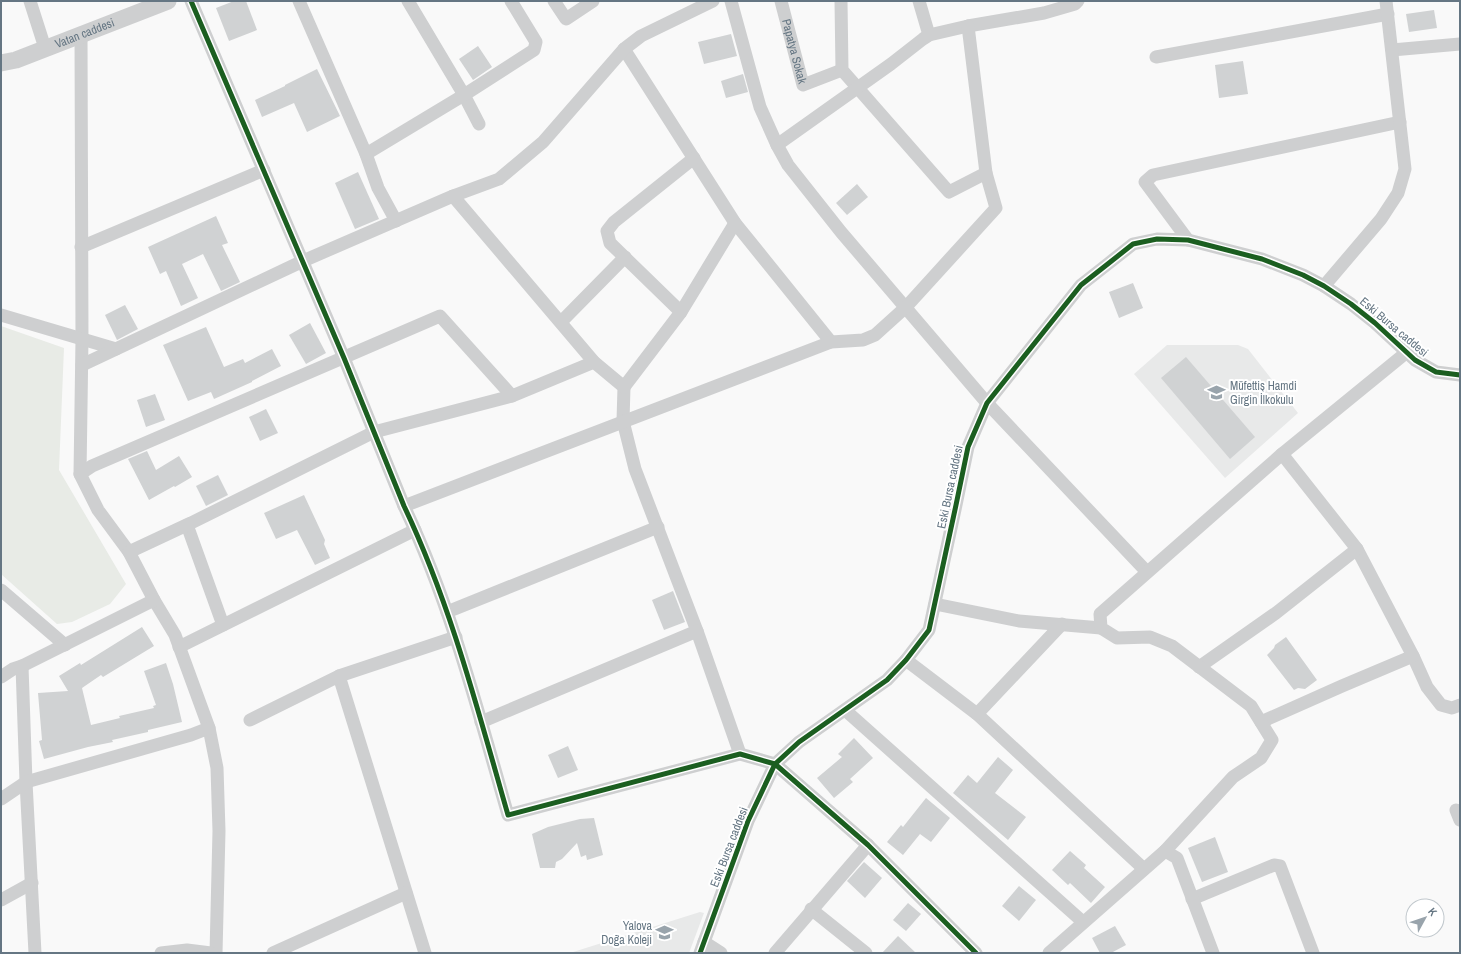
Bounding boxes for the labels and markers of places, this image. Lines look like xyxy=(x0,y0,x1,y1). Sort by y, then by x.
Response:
place label: Müfettiş Hamdi Girgin İlkokulu xyxy=(1230,378,1297,408)
school or university icon: Müfettiş Hamdi Girgin İlkokulu xyxy=(1207,383,1227,403)
place label: Yalova Doğa Koleji xyxy=(601,918,653,948)
school or university icon: Yalova Doğa Koleji xyxy=(655,923,675,943)

